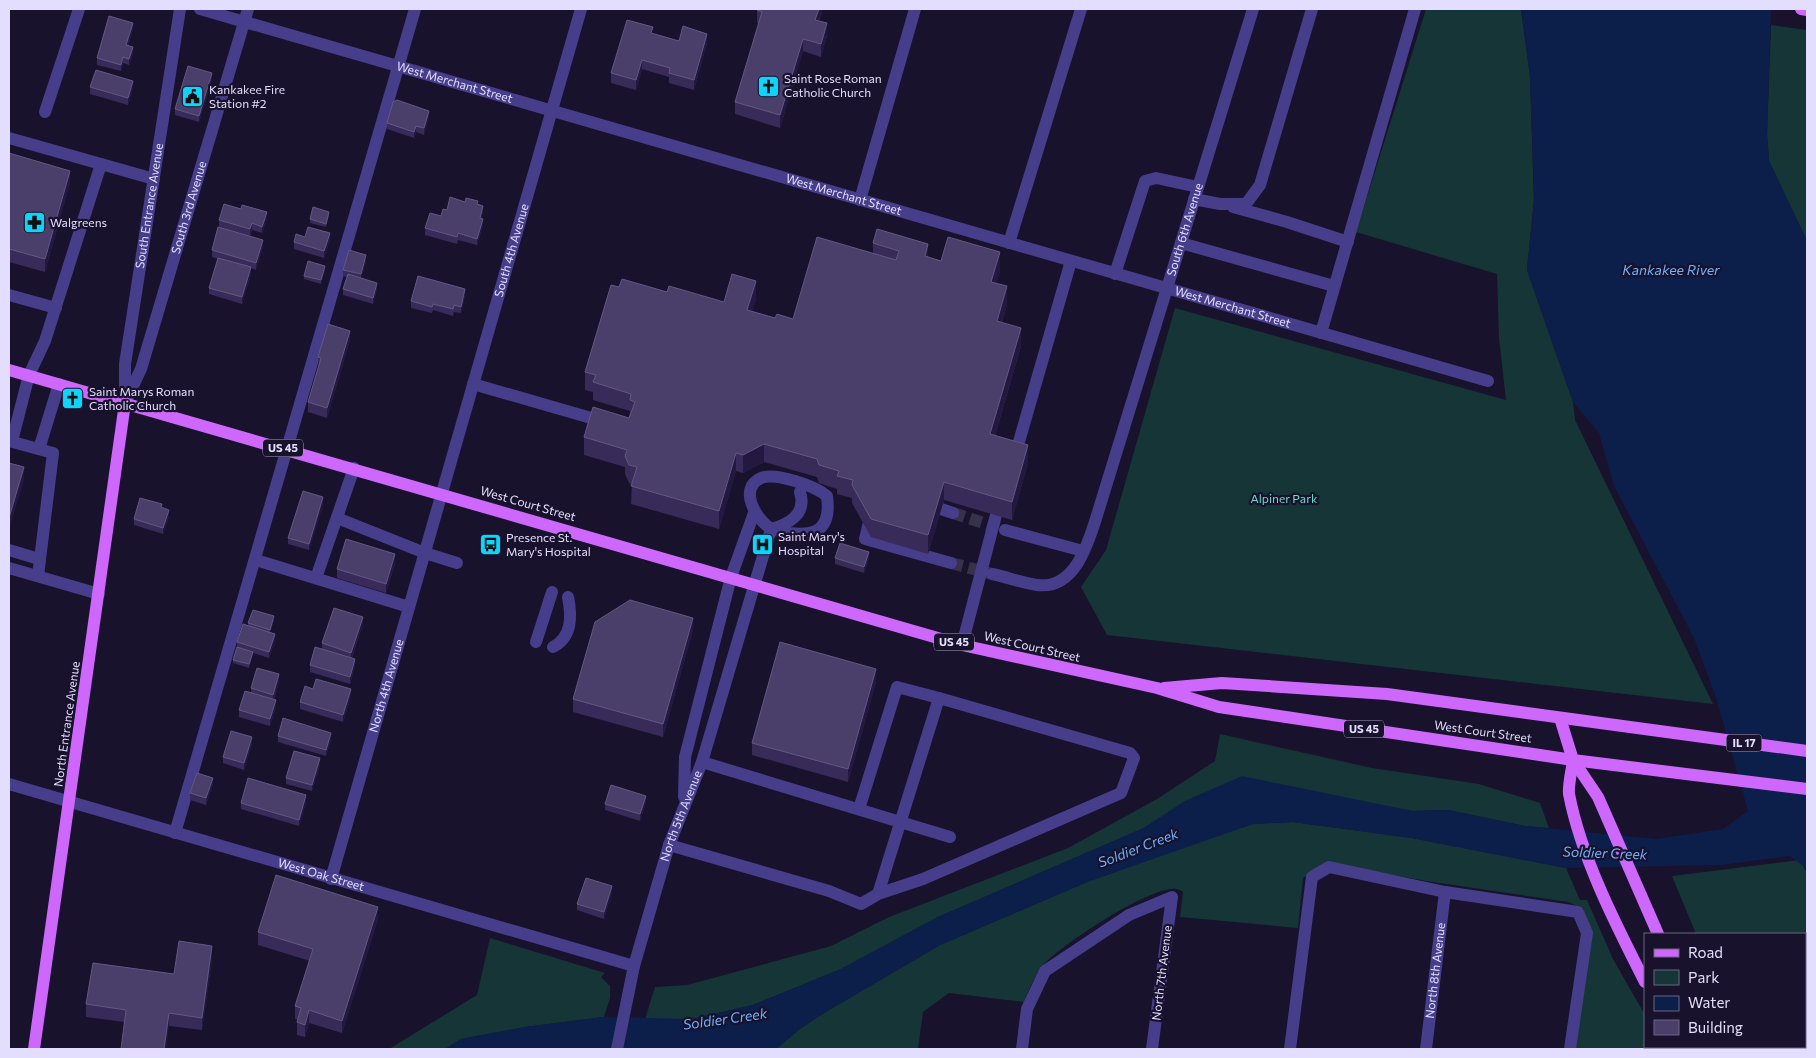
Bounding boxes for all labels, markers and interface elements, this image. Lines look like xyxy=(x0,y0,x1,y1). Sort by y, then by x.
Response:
street label: West Merchant Street xyxy=(395,58,515,105)
place label: Saint Rose Roman Catholic Church xyxy=(784,71,882,99)
church icon: Saint Rose Roman Catholic Church xyxy=(756,74,780,98)
place label: Kankakee Fire Station #2 xyxy=(209,82,285,110)
public building icon: Kankakee Fire Station #2 xyxy=(181,85,205,109)
street label: South Entrance Avenue xyxy=(132,142,165,269)
street label: South 3rd Avenue xyxy=(168,159,208,255)
street label: West Merchant Street xyxy=(784,171,904,217)
street label: South 6th Avenue xyxy=(1163,181,1205,277)
street label: South 4th Avenue xyxy=(491,202,531,298)
pharmacy icon: Walgreens xyxy=(22,211,46,235)
place label: Walgreens xyxy=(50,215,107,229)
water label: Kankakee River xyxy=(1622,261,1720,278)
street label: West Merchant Street xyxy=(1173,283,1293,330)
place label: Saint Marys Roman Catholic Church xyxy=(89,384,194,412)
church icon: Saint Marys Roman Catholic Church xyxy=(61,387,85,411)
road number: US 45 xyxy=(263,439,303,456)
street label: West Court Street xyxy=(479,483,578,523)
park label: Alpiner Park xyxy=(1251,491,1318,505)
place label: Saint Mary's Hospital xyxy=(778,529,845,557)
place label: Presence St. Mary's Hospital xyxy=(506,530,591,558)
hospital icon: Saint Mary's Hospital xyxy=(750,532,774,556)
bus stop icon: Presence St. Mary's Hospital xyxy=(478,533,502,557)
street label: West Court Street xyxy=(983,628,1082,664)
road number: US 45 xyxy=(934,634,974,650)
street label: North 4th Avenue xyxy=(365,637,406,734)
street label: North Entrance Avenue xyxy=(50,660,82,787)
street label: West Court Street xyxy=(1433,717,1533,745)
road number: US 45 xyxy=(1344,721,1384,738)
road number: IL 17 xyxy=(1726,734,1762,751)
street label: North 5th Avenue xyxy=(657,768,704,863)
water label: Soldier Creek xyxy=(1095,824,1181,871)
water label: Soldier Creek xyxy=(1562,843,1648,862)
street label: West Oak Street xyxy=(276,855,366,893)
street label: North 8th Avenue xyxy=(1422,922,1447,1019)
street label: North 7th Avenue xyxy=(1148,925,1174,1021)
legend xyxy=(1644,933,1806,1048)
text: Road xyxy=(1688,943,1723,961)
text: Park xyxy=(1688,968,1719,986)
text: Water xyxy=(1688,993,1730,1011)
water label: Soldier Creek xyxy=(682,1004,768,1033)
text: Building xyxy=(1688,1018,1743,1036)

